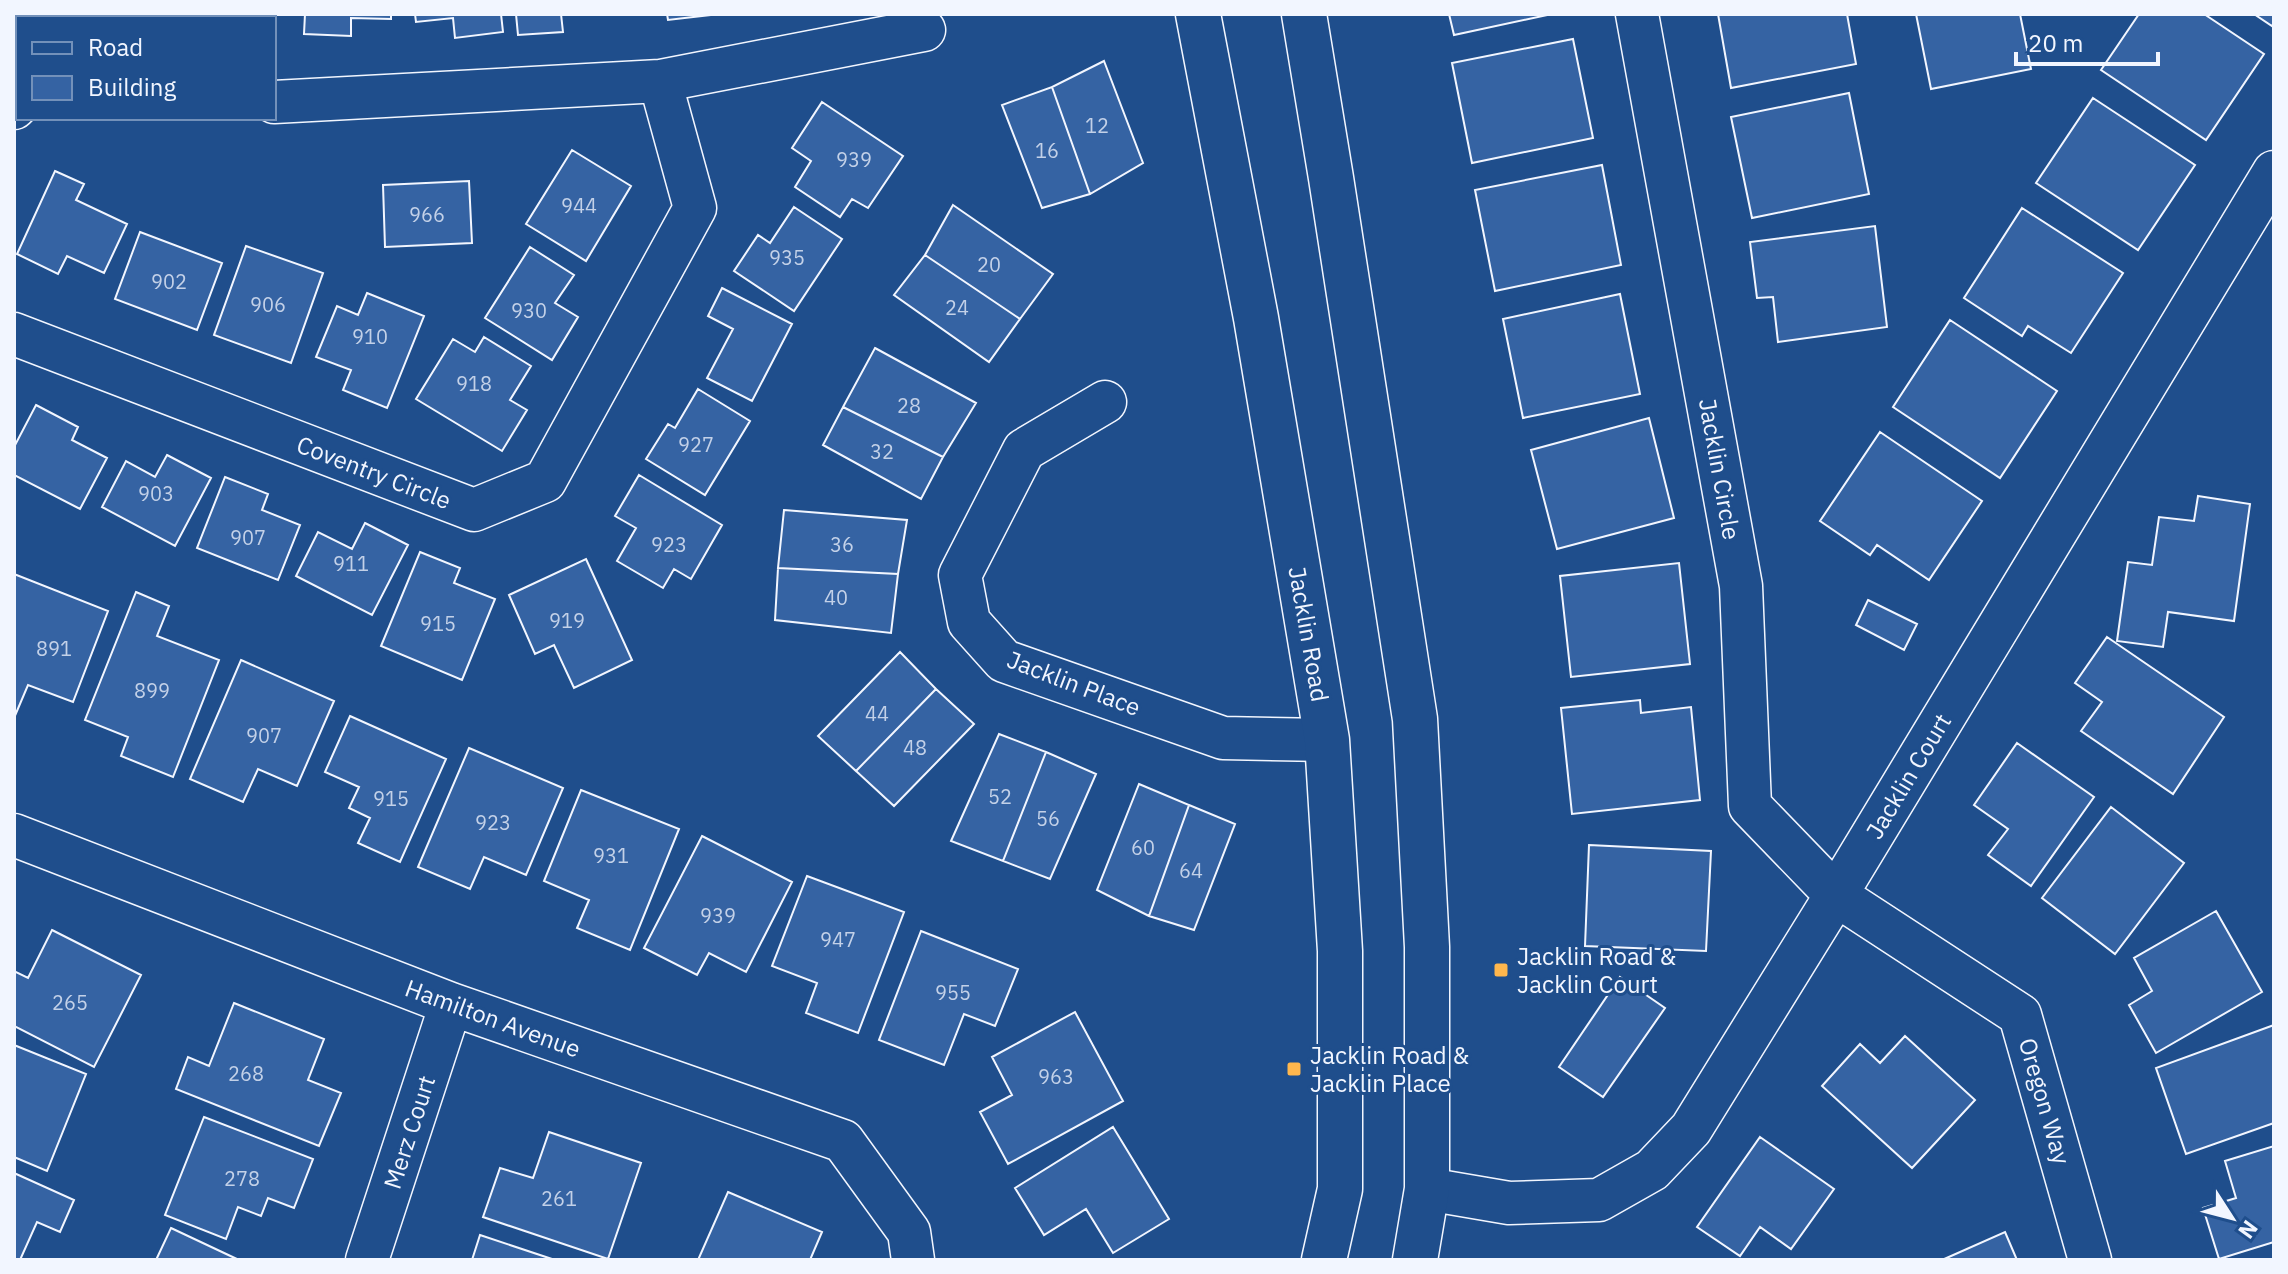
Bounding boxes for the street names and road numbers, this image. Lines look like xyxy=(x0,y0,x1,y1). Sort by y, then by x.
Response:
street label: Jacklin Circle xyxy=(1692,396,1748,542)
street label: Coventry Circle xyxy=(292,428,456,516)
street label: Jacklin Road xyxy=(1281,564,1337,704)
street label: Jacklin Place xyxy=(1003,643,1145,723)
street label: Jacklin Court xyxy=(1858,707,1958,845)
street label: Hamilton Avenue xyxy=(401,971,585,1065)
street label: Oregon Way xyxy=(2012,1034,2078,1168)
street label: Merz Court xyxy=(376,1071,442,1193)

